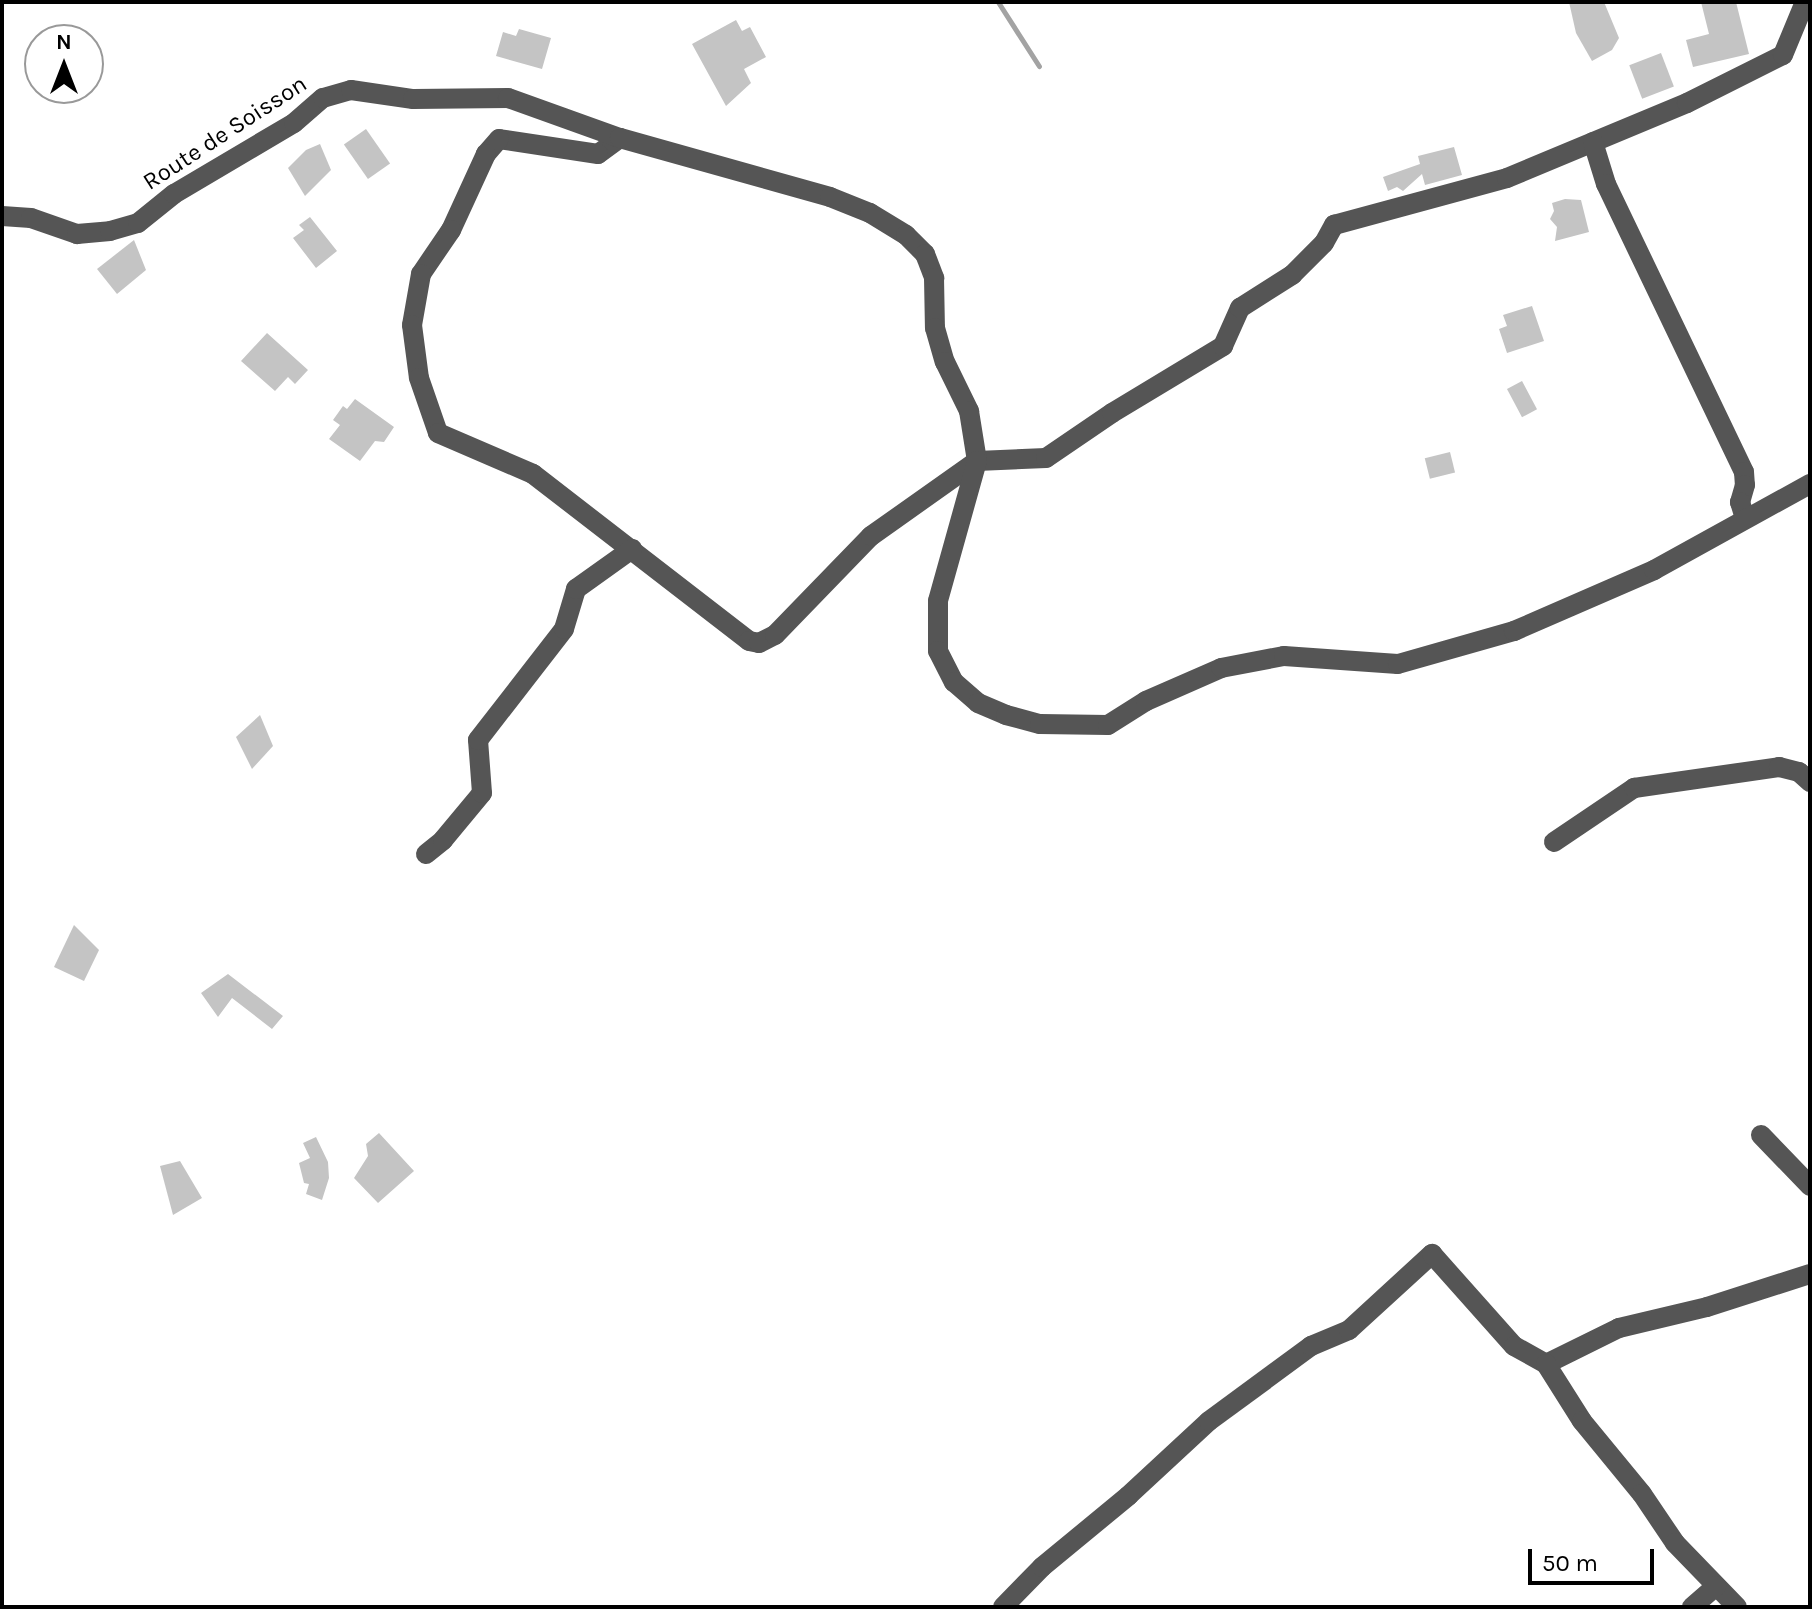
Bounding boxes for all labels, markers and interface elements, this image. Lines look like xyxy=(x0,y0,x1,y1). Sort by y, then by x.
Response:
north arrow xyxy=(24,24,104,104)
text: N xyxy=(56,29,72,55)
street label: Route de Soisson xyxy=(138,69,312,197)
scale bar xyxy=(1532,1533,1658,1583)
text: 50 m xyxy=(1542,1549,1598,1577)

